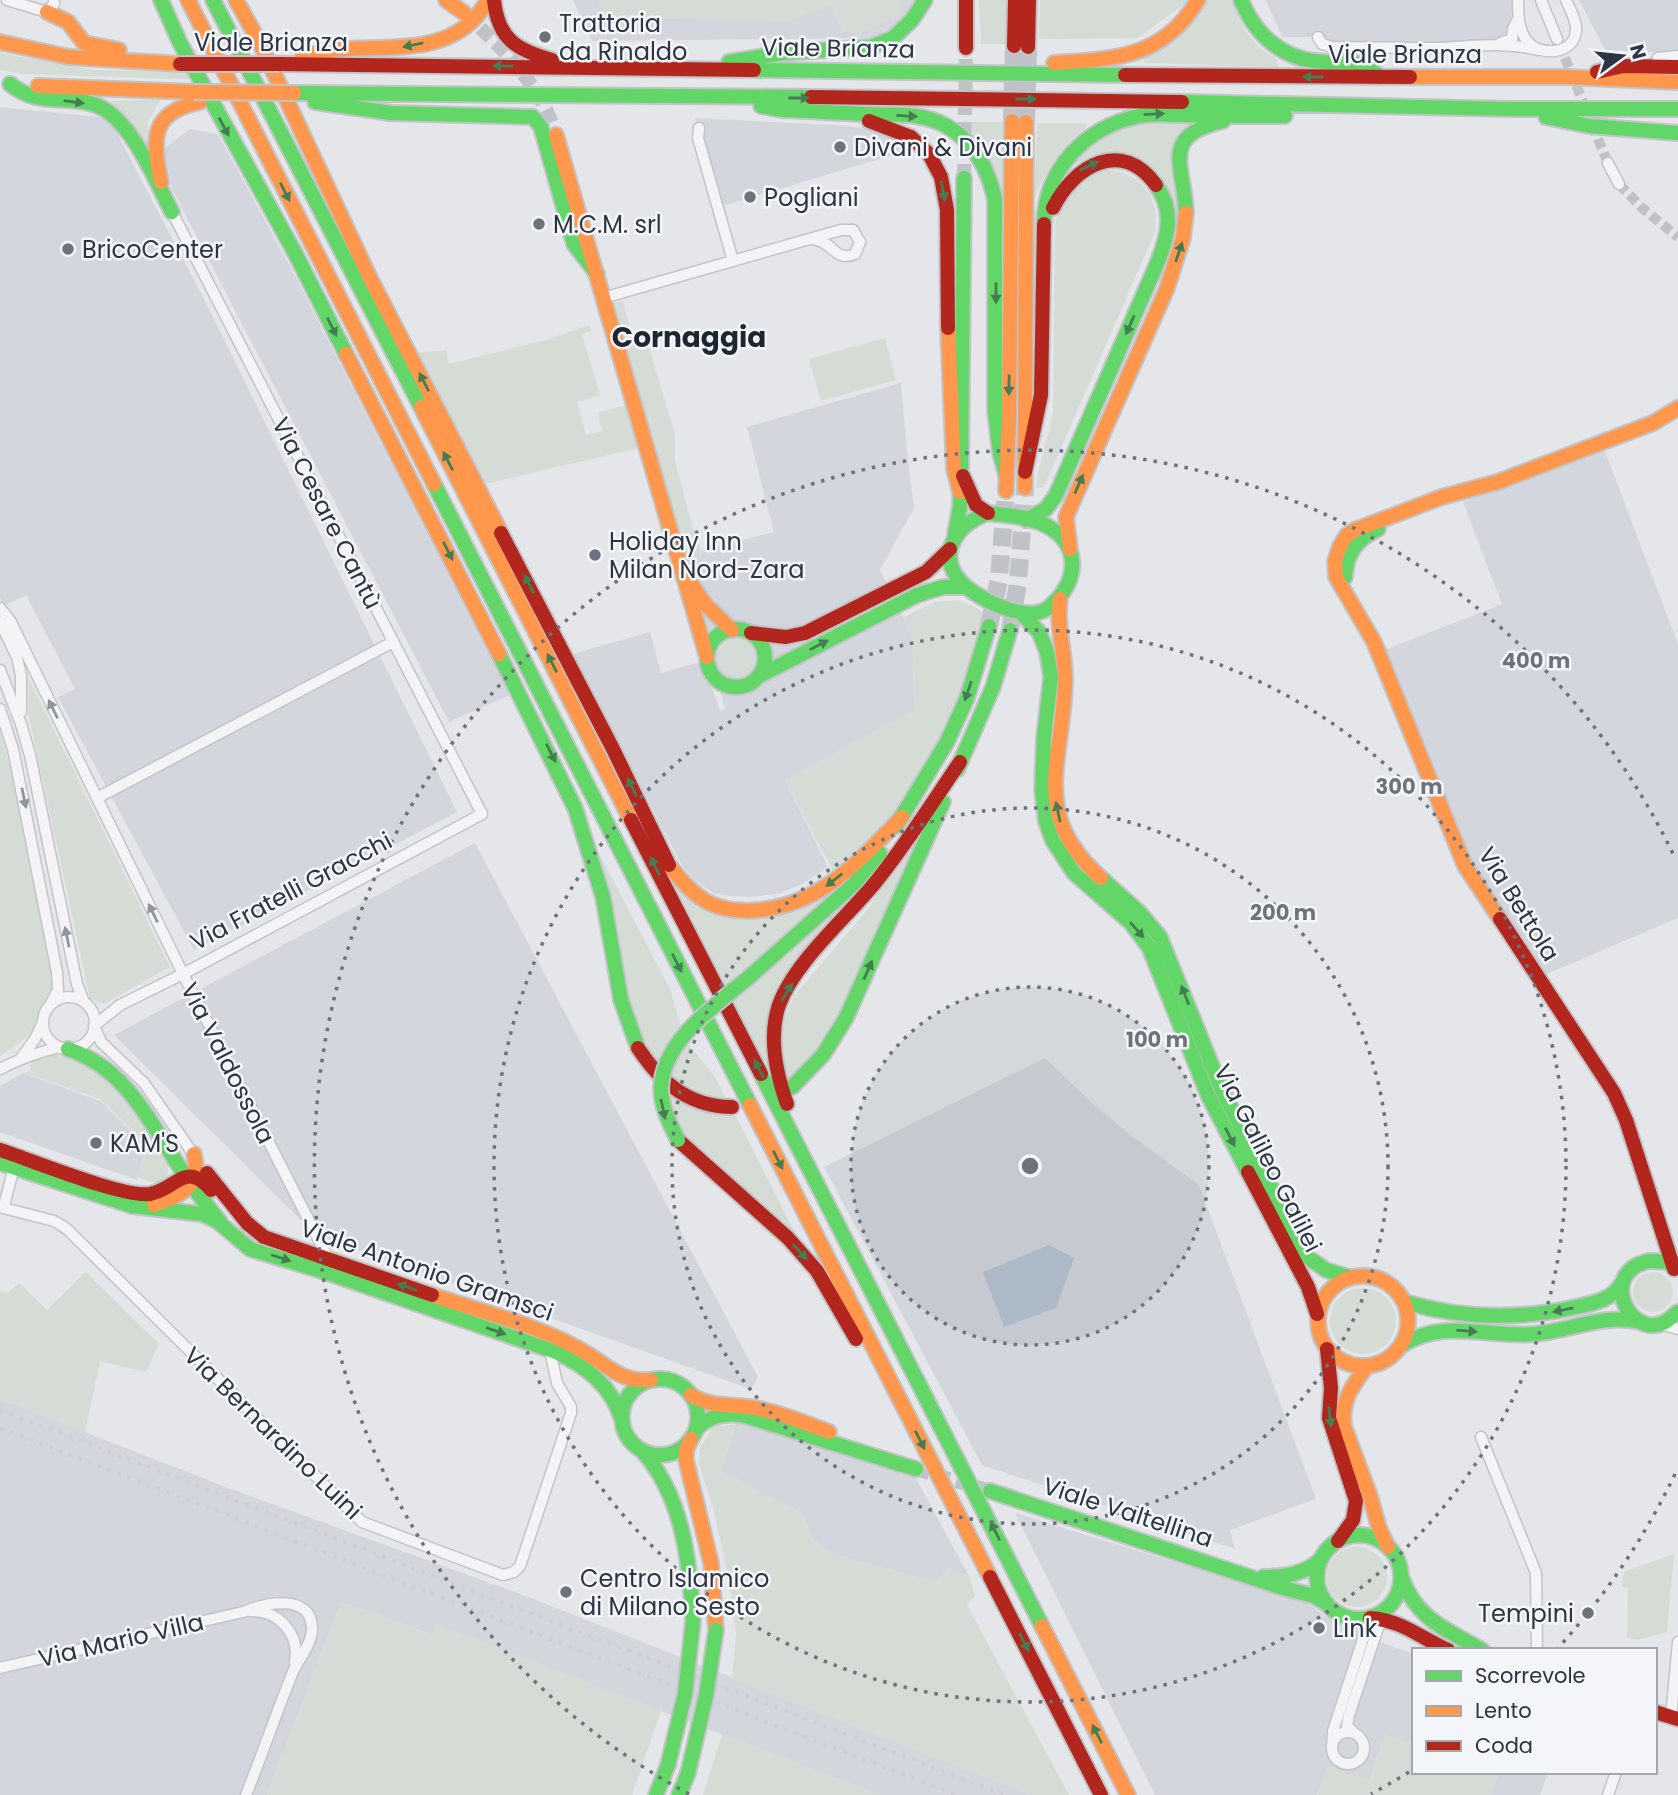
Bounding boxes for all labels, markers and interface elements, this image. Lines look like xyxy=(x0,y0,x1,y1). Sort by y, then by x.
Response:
place label: Trattoria da Rinaldo xyxy=(559,7,687,68)
north arrow xyxy=(1587,21,1657,91)
street label: Viale Brianza xyxy=(194,26,348,59)
marker: Trattoria da Rinaldo xyxy=(537,29,553,45)
street label: Viale Brianza xyxy=(761,30,915,66)
street label: Viale Brianza xyxy=(1328,38,1482,71)
one-way arrow xyxy=(402,40,424,51)
text: N xyxy=(1623,41,1653,62)
one-way arrow xyxy=(492,60,514,72)
one-way arrow xyxy=(1302,71,1324,83)
one-way arrow xyxy=(788,92,810,103)
one-way arrow xyxy=(1015,93,1037,105)
one-way arrow xyxy=(63,96,85,107)
one-way arrow xyxy=(1144,109,1166,120)
one-way arrow xyxy=(896,110,918,121)
one-way arrow xyxy=(218,117,230,137)
place label: Divani & Divani xyxy=(854,131,1032,164)
marker: Divani & Divani xyxy=(832,139,848,155)
one-way arrow xyxy=(1079,160,1099,172)
one-way arrow xyxy=(938,180,949,202)
place label: Pogliani xyxy=(764,181,859,214)
one-way arrow xyxy=(280,182,291,202)
marker: Pogliani xyxy=(742,189,758,205)
place label: M.C.M. srl xyxy=(553,208,662,241)
marker: M.C.M. srl xyxy=(531,216,547,232)
place label: BricoCenter xyxy=(82,233,223,266)
marker: BricoCenter xyxy=(60,241,76,257)
one-way arrow xyxy=(1174,242,1185,263)
one-way arrow xyxy=(990,282,1002,304)
one-way arrow xyxy=(1124,314,1135,335)
one-way arrow xyxy=(327,317,338,337)
district label: Cornaggia xyxy=(612,318,766,357)
one-way arrow xyxy=(419,372,430,392)
one-way arrow xyxy=(1004,375,1015,397)
street label: Via Cesare Cantù xyxy=(264,411,390,615)
one-way arrow xyxy=(442,451,454,471)
one-way arrow xyxy=(1074,473,1085,494)
place label: Holiday Inn Milan Nord-Zara xyxy=(609,525,804,586)
one-way arrow xyxy=(442,541,453,561)
marker: Holiday Inn Milan Nord-Zara xyxy=(587,547,603,563)
one-way arrow xyxy=(523,574,534,594)
one-way arrow xyxy=(809,639,829,650)
text: 400 m xyxy=(1502,646,1570,675)
one-way arrow xyxy=(546,653,557,673)
one-way arrow xyxy=(962,681,973,702)
one-way arrow xyxy=(47,699,58,719)
one-way arrow xyxy=(546,743,557,763)
text: 300 m xyxy=(1376,772,1442,801)
one-way arrow xyxy=(626,777,637,797)
one-way arrow xyxy=(18,787,29,809)
one-way arrow xyxy=(1053,801,1064,823)
street label: Via Fratelli Gracchi xyxy=(184,824,398,958)
street label: Via Bettola xyxy=(1471,840,1567,968)
one-way arrow xyxy=(649,856,661,876)
one-way arrow xyxy=(826,873,844,888)
text: 200 m xyxy=(1250,898,1316,927)
one-way arrow xyxy=(147,903,159,923)
one-way arrow xyxy=(1129,921,1145,939)
one-way arrow xyxy=(61,926,72,948)
one-way arrow xyxy=(671,953,683,972)
one-way arrow xyxy=(862,960,874,980)
street label: Via Valdossola xyxy=(173,977,283,1149)
one-way arrow xyxy=(780,982,793,1001)
one-way arrow xyxy=(1179,984,1190,1005)
text: 100 m xyxy=(1126,1025,1188,1054)
one-way arrow xyxy=(753,1058,765,1078)
street label: Via Galileo Galilei xyxy=(1206,1058,1330,1258)
one-way arrow xyxy=(658,1098,669,1120)
place label: KAM'S xyxy=(110,1127,179,1160)
one-way arrow xyxy=(1224,1127,1235,1147)
marker: KAM'S xyxy=(88,1135,104,1151)
one-way arrow xyxy=(772,1150,783,1170)
centre of rings xyxy=(1018,1154,1042,1178)
street label: Viale Antonio Gramsci xyxy=(296,1211,558,1329)
one-way arrow xyxy=(792,1244,807,1261)
one-way arrow xyxy=(270,1253,291,1264)
one-way arrow xyxy=(397,1281,418,1292)
one-way arrow xyxy=(1552,1305,1574,1316)
one-way arrow xyxy=(486,1326,507,1337)
one-way arrow xyxy=(1456,1326,1478,1337)
street label: Via Bernardino Luini xyxy=(177,1339,369,1527)
one-way arrow xyxy=(1325,1406,1336,1428)
one-way arrow xyxy=(915,1430,926,1450)
street label: Viale Valtellina xyxy=(1039,1469,1217,1555)
one-way arrow xyxy=(989,1521,1000,1541)
place label: Centro Islamico di Milano Sesto xyxy=(580,1562,769,1623)
marker: Centro Islamico di Milano Sesto xyxy=(558,1584,574,1600)
place label: Tempini xyxy=(1478,1597,1574,1630)
street label: Via Mario Villa xyxy=(35,1605,207,1675)
marker: Tempini xyxy=(1580,1605,1596,1621)
place label: Link xyxy=(1333,1612,1378,1645)
marker: Link xyxy=(1311,1620,1327,1636)
one-way arrow xyxy=(1018,1632,1029,1652)
legend xyxy=(1412,1648,1657,1774)
text: Scorrevole xyxy=(1475,1661,1586,1690)
text: Lento xyxy=(1475,1696,1532,1725)
one-way arrow xyxy=(1091,1724,1103,1744)
text: Coda xyxy=(1475,1731,1533,1760)

